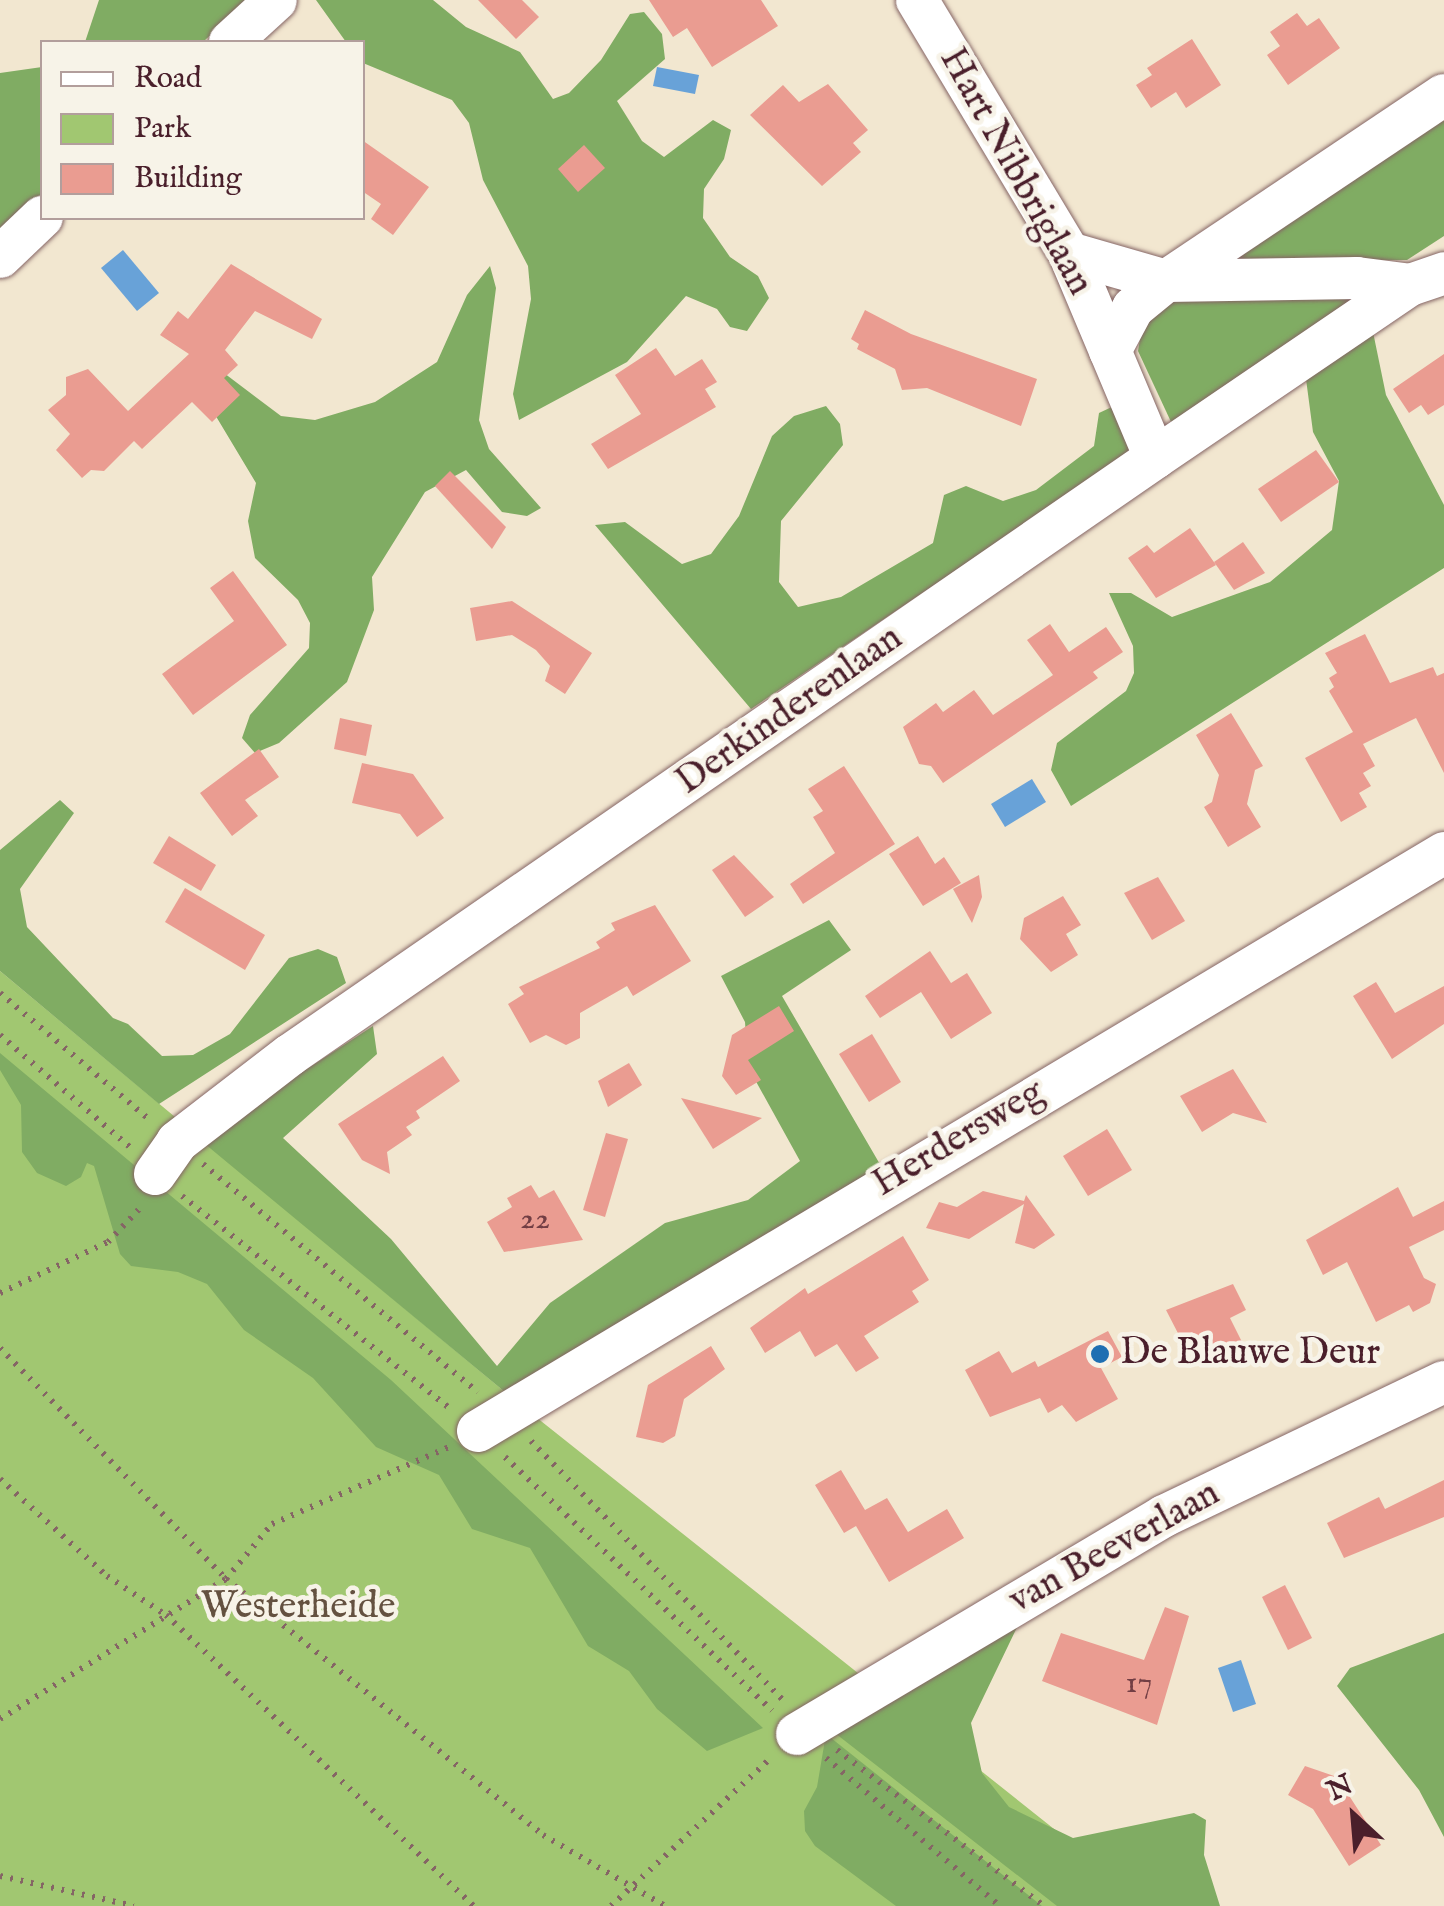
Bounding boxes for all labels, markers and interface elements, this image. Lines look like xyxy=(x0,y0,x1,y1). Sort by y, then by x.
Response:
legend xyxy=(40,40,365,220)
street label: Hart Nibbriglaan xyxy=(928,40,1102,304)
text: Road xyxy=(134,60,202,98)
text: Park xyxy=(134,110,191,148)
text: Building xyxy=(134,160,242,198)
street label: Derkinderenlaan xyxy=(668,616,912,806)
street label: Herdersweg xyxy=(865,1070,1053,1208)
house number: 22 xyxy=(520,1201,550,1239)
place label: De Blauwe Deur xyxy=(1120,1331,1380,1377)
marker: De Blauwe Deur xyxy=(1089,1343,1111,1365)
street label: van Beeverlaan xyxy=(1002,1472,1228,1624)
park label: Westerheide xyxy=(201,1585,395,1631)
house number: 17 xyxy=(1126,1665,1152,1703)
north arrow xyxy=(1304,1766,1404,1866)
text: N xyxy=(1322,1768,1359,1810)

